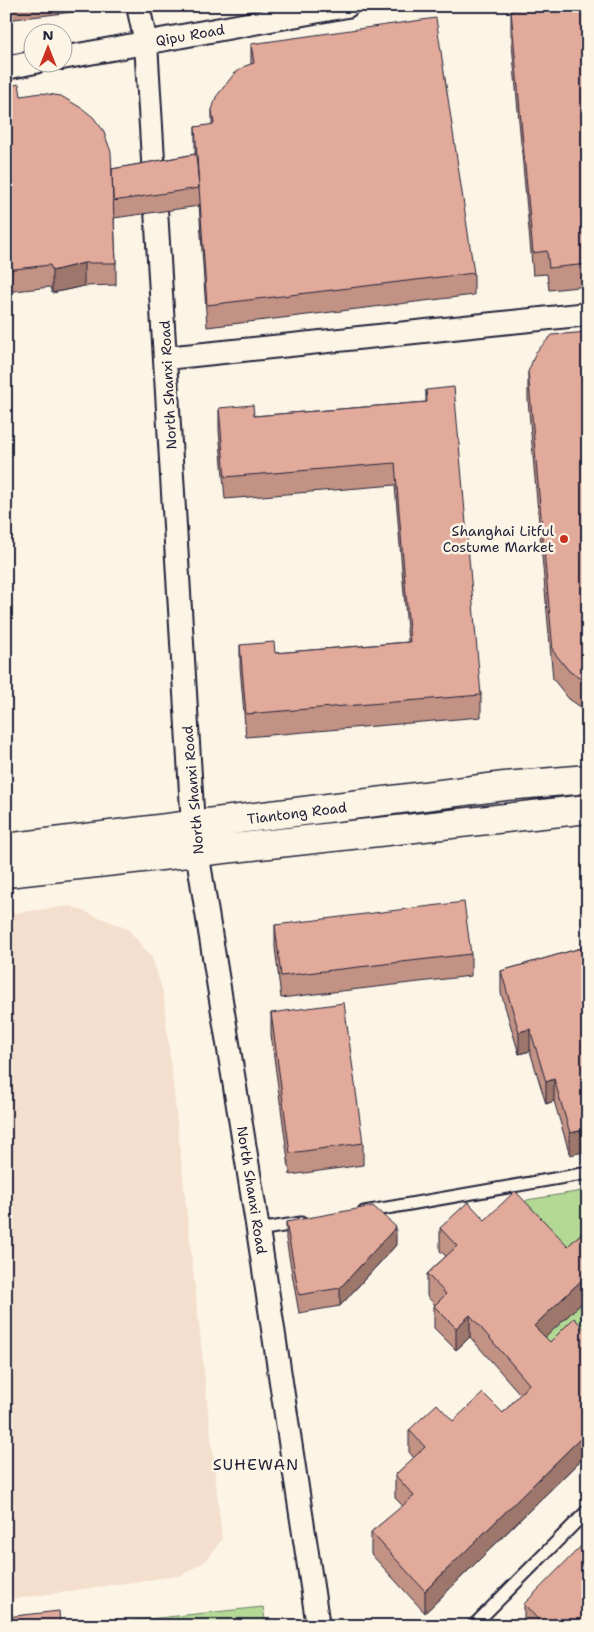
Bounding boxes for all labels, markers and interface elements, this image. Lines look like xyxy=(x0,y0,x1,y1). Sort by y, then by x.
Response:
street label: Qipu Road xyxy=(154,20,226,50)
north arrow xyxy=(22,22,72,72)
text: N xyxy=(42,26,54,44)
street label: North Shanxi Road xyxy=(156,320,180,450)
place label: Shanghai Litful Costume Market xyxy=(443,522,555,556)
marker: Shanghai Litful Costume Market xyxy=(558,533,570,545)
street label: North Shanxi Road xyxy=(178,725,208,855)
street label: Tiantong Road xyxy=(246,798,348,828)
street label: North Shanxi Road xyxy=(233,1125,271,1255)
district label: SUHEWAN xyxy=(213,1454,299,1475)

